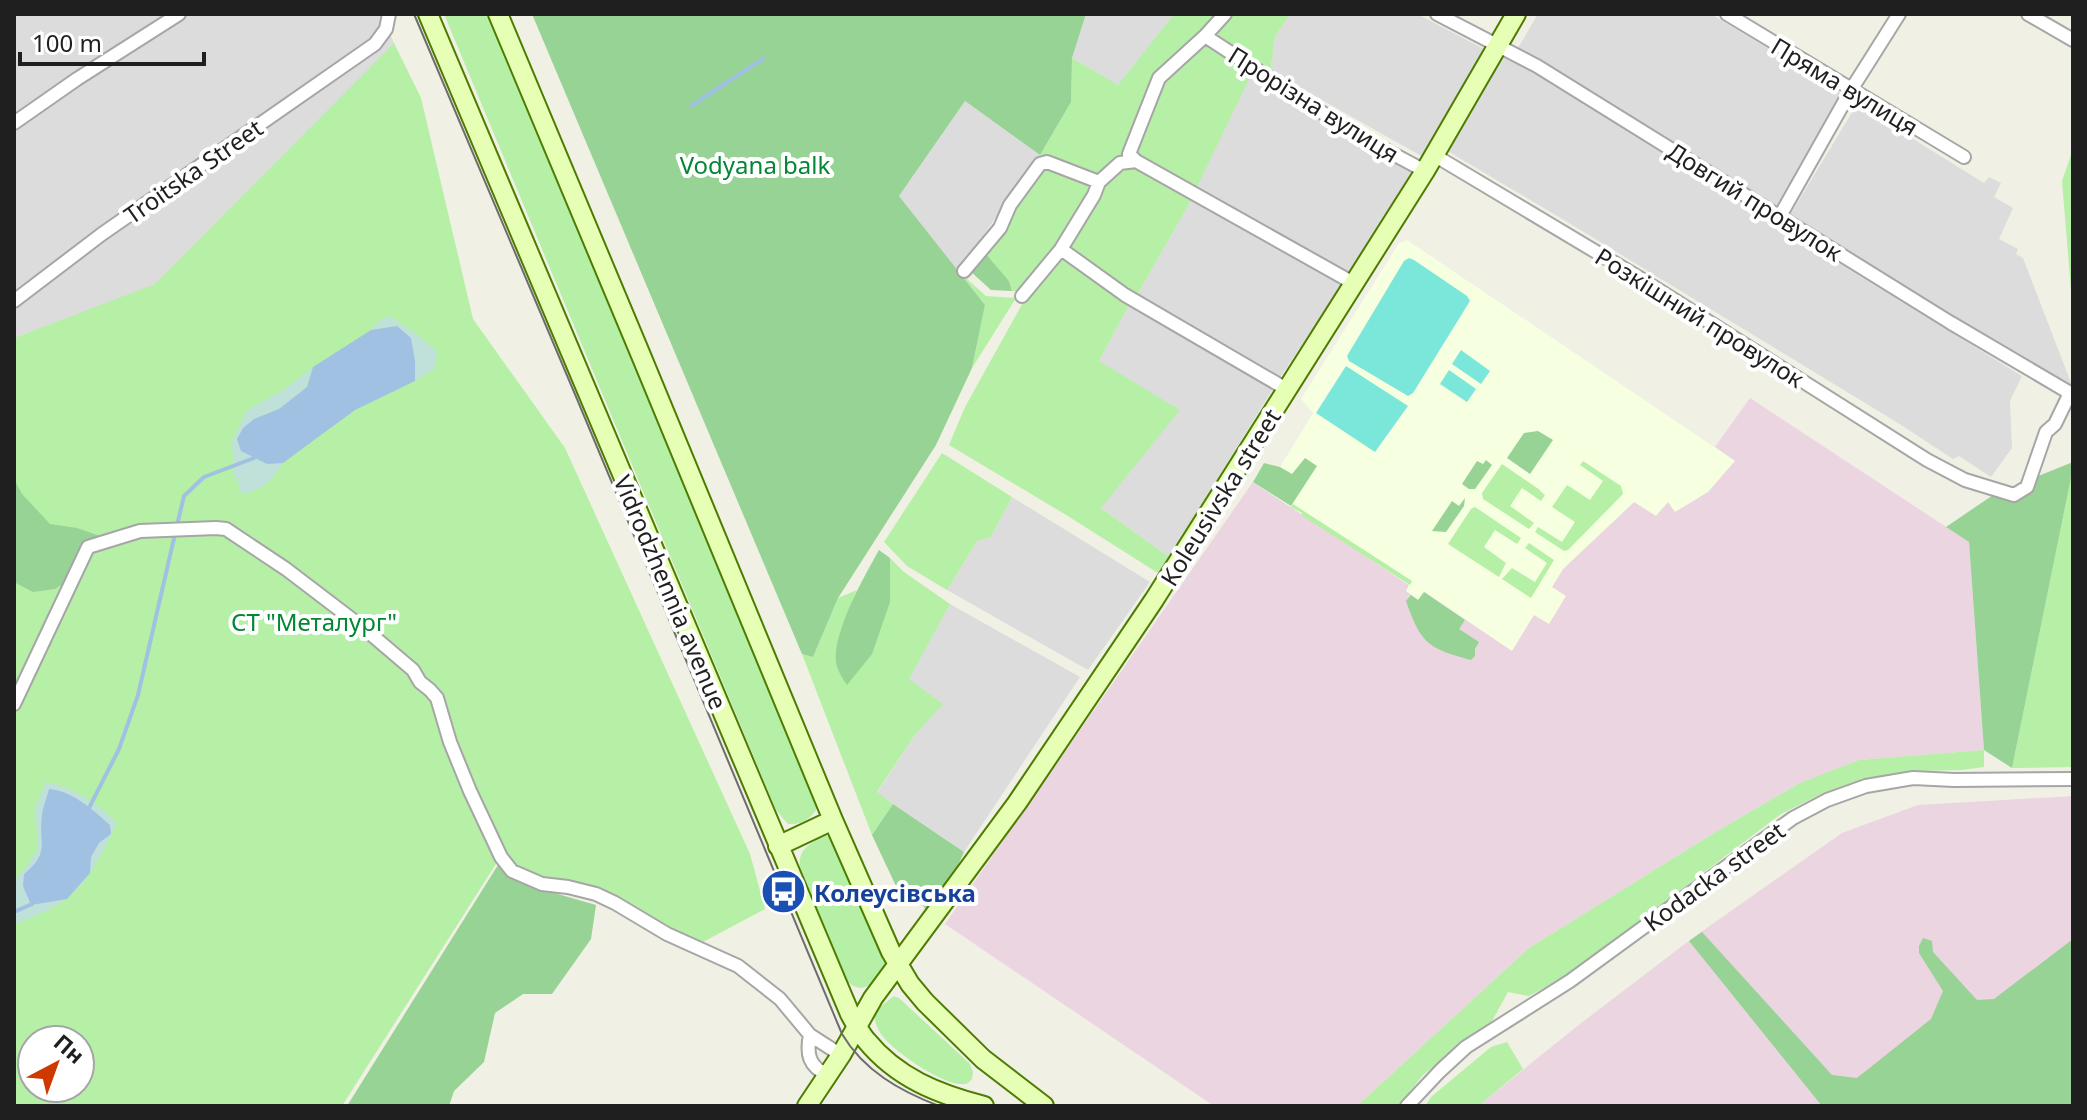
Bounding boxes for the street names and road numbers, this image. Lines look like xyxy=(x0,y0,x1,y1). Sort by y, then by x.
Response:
street label: Пряма вулиця xyxy=(1766,29,1924,143)
street label: Прорізна вулиця xyxy=(1223,38,1405,170)
street label: Troitska Street xyxy=(117,111,269,231)
street label: Довгий провулок xyxy=(1661,134,1849,268)
street label: Розкішний провулок xyxy=(1589,239,1811,395)
street label: Koleusivska street xyxy=(1152,402,1288,592)
street label: Vidrodzhennia avenue xyxy=(607,470,735,714)
street label: Kodacka street xyxy=(1637,813,1792,938)

